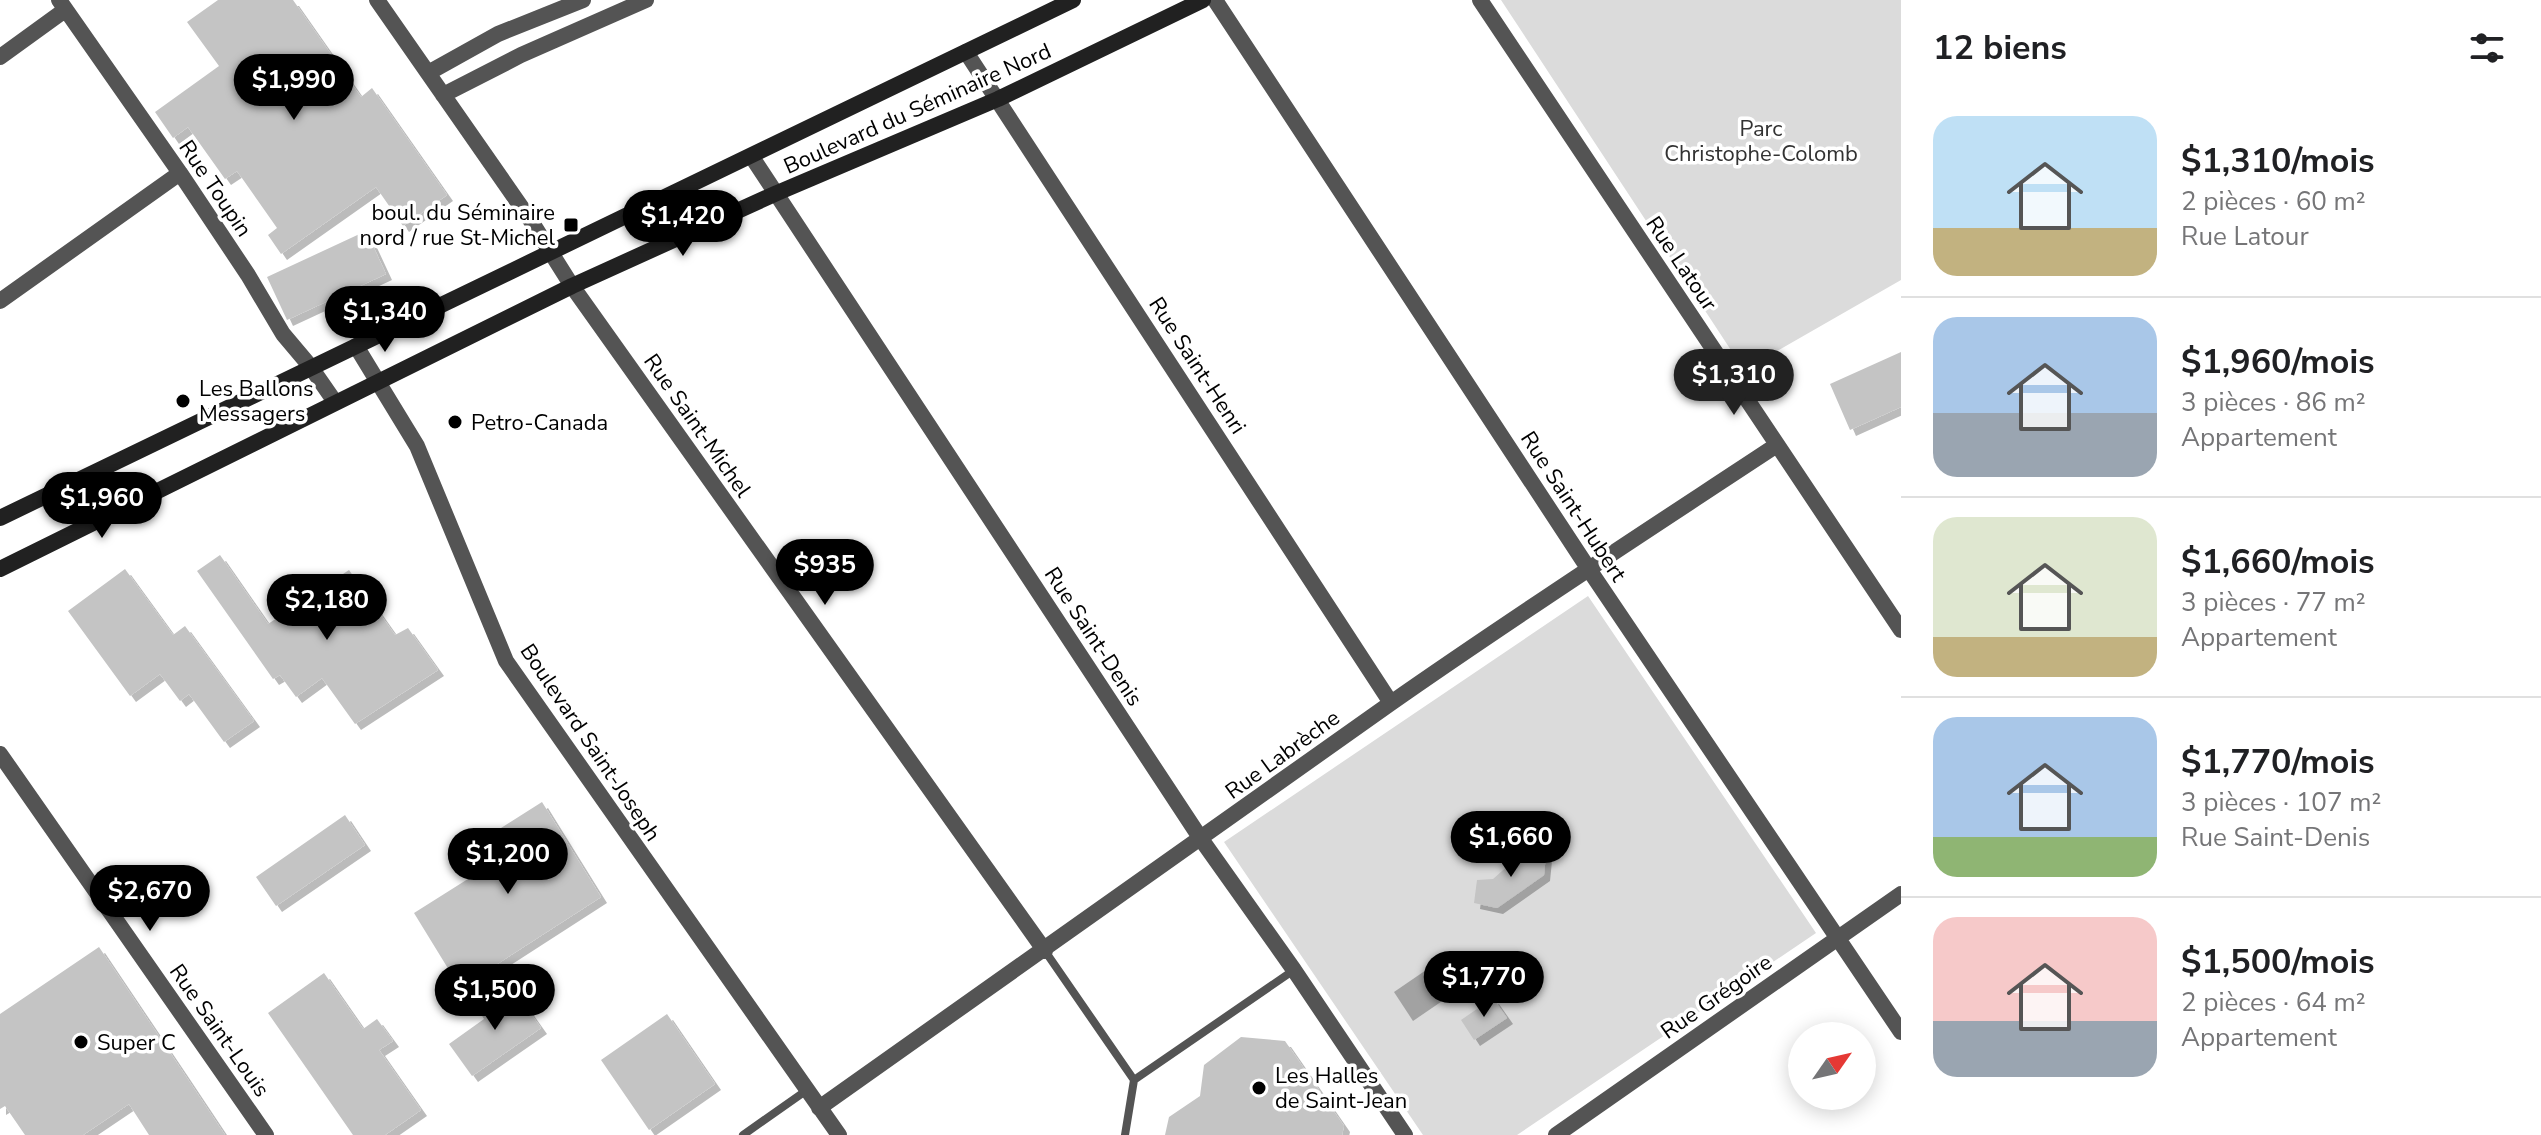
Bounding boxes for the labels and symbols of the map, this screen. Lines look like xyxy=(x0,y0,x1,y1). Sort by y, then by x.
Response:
street label: Boulevard du Séminaire Nord xyxy=(779,36,1056,182)
pin: $1,990 xyxy=(229,54,359,122)
park label: Parc Christophe-Colomb xyxy=(1664,114,1858,169)
street label: Rue Toupin xyxy=(172,134,259,243)
pin: $1,420 xyxy=(618,190,748,258)
place label: boul. du Séminaire nord / rue St-Michel xyxy=(359,198,555,253)
street label: Rue Latour xyxy=(1639,210,1724,317)
marker: boul. du Séminaire nord / rue St-Michel xyxy=(562,216,580,234)
pin: $1,340 xyxy=(320,286,450,354)
street label: Rue Saint-Henri xyxy=(1142,291,1253,440)
street label: Rue Saint-Michel xyxy=(636,348,758,504)
pin: $1,310 xyxy=(1669,349,1799,417)
place label: Les Ballons Messagers xyxy=(199,374,314,429)
marker: Les Ballons Messagers xyxy=(174,392,192,410)
place label: Petro-Canada xyxy=(471,408,608,438)
marker: Petro-Canada xyxy=(446,413,464,431)
street label: Rue Saint-Hubert xyxy=(1513,426,1633,588)
pin: $1,960 xyxy=(37,472,167,540)
pin: $935 xyxy=(778,539,872,607)
street label: Rue Saint-Denis xyxy=(1037,561,1149,712)
pin: $2,180 xyxy=(262,574,392,642)
street label: Boulevard Saint-Joseph xyxy=(513,638,668,847)
street label: Rue Labrèche xyxy=(1219,703,1346,807)
pin: $1,660 xyxy=(1446,811,1576,879)
pin: $1,200 xyxy=(443,828,573,896)
pin: $2,670 xyxy=(85,865,215,933)
street label: Rue Grégoire xyxy=(1655,947,1778,1046)
pin: $1,770 xyxy=(1419,951,1549,1019)
street label: Rue Saint-Louis xyxy=(162,958,276,1103)
pin: $1,500 xyxy=(430,964,560,1032)
north arrow xyxy=(1788,1022,1876,1110)
place label: Super C xyxy=(97,1028,176,1058)
marker: Super C xyxy=(72,1033,90,1051)
place label: Les Halles de Saint-Jean xyxy=(1275,1061,1407,1116)
marker: Les Halles de Saint-Jean xyxy=(1250,1079,1268,1097)

